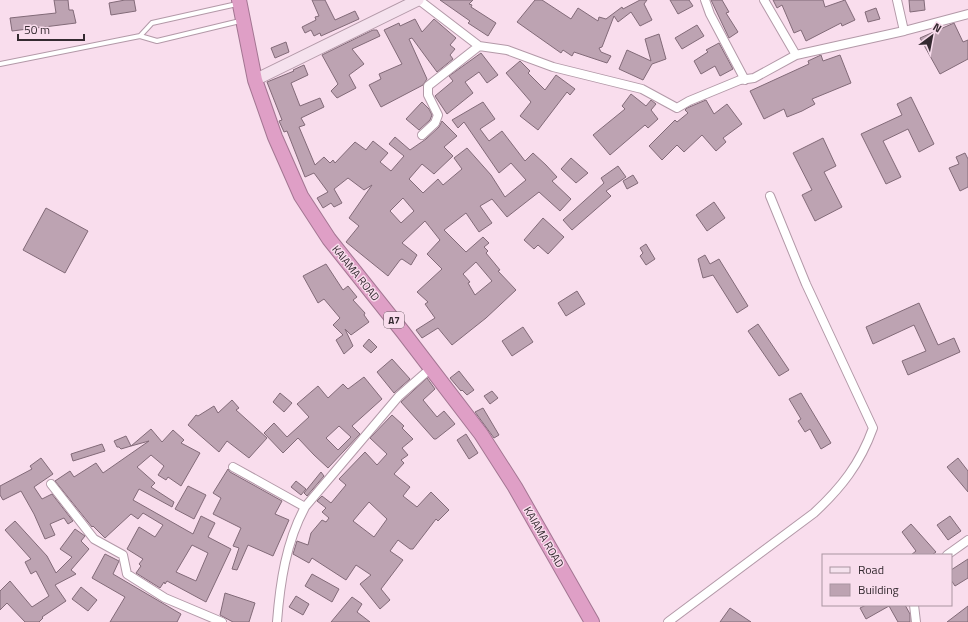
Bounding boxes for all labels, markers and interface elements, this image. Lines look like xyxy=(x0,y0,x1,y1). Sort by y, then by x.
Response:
scale bar xyxy=(18,16,84,42)
north arrow xyxy=(912,16,952,56)
text: N xyxy=(930,19,945,36)
text: 50 m xyxy=(24,20,50,39)
street label: KAIAMA ROAD xyxy=(328,242,384,304)
road number: A7 xyxy=(384,312,404,328)
street label: KAIAMA ROAD xyxy=(520,504,568,570)
legend xyxy=(822,554,952,606)
text: Road xyxy=(858,560,884,579)
text: Building xyxy=(858,580,899,599)

